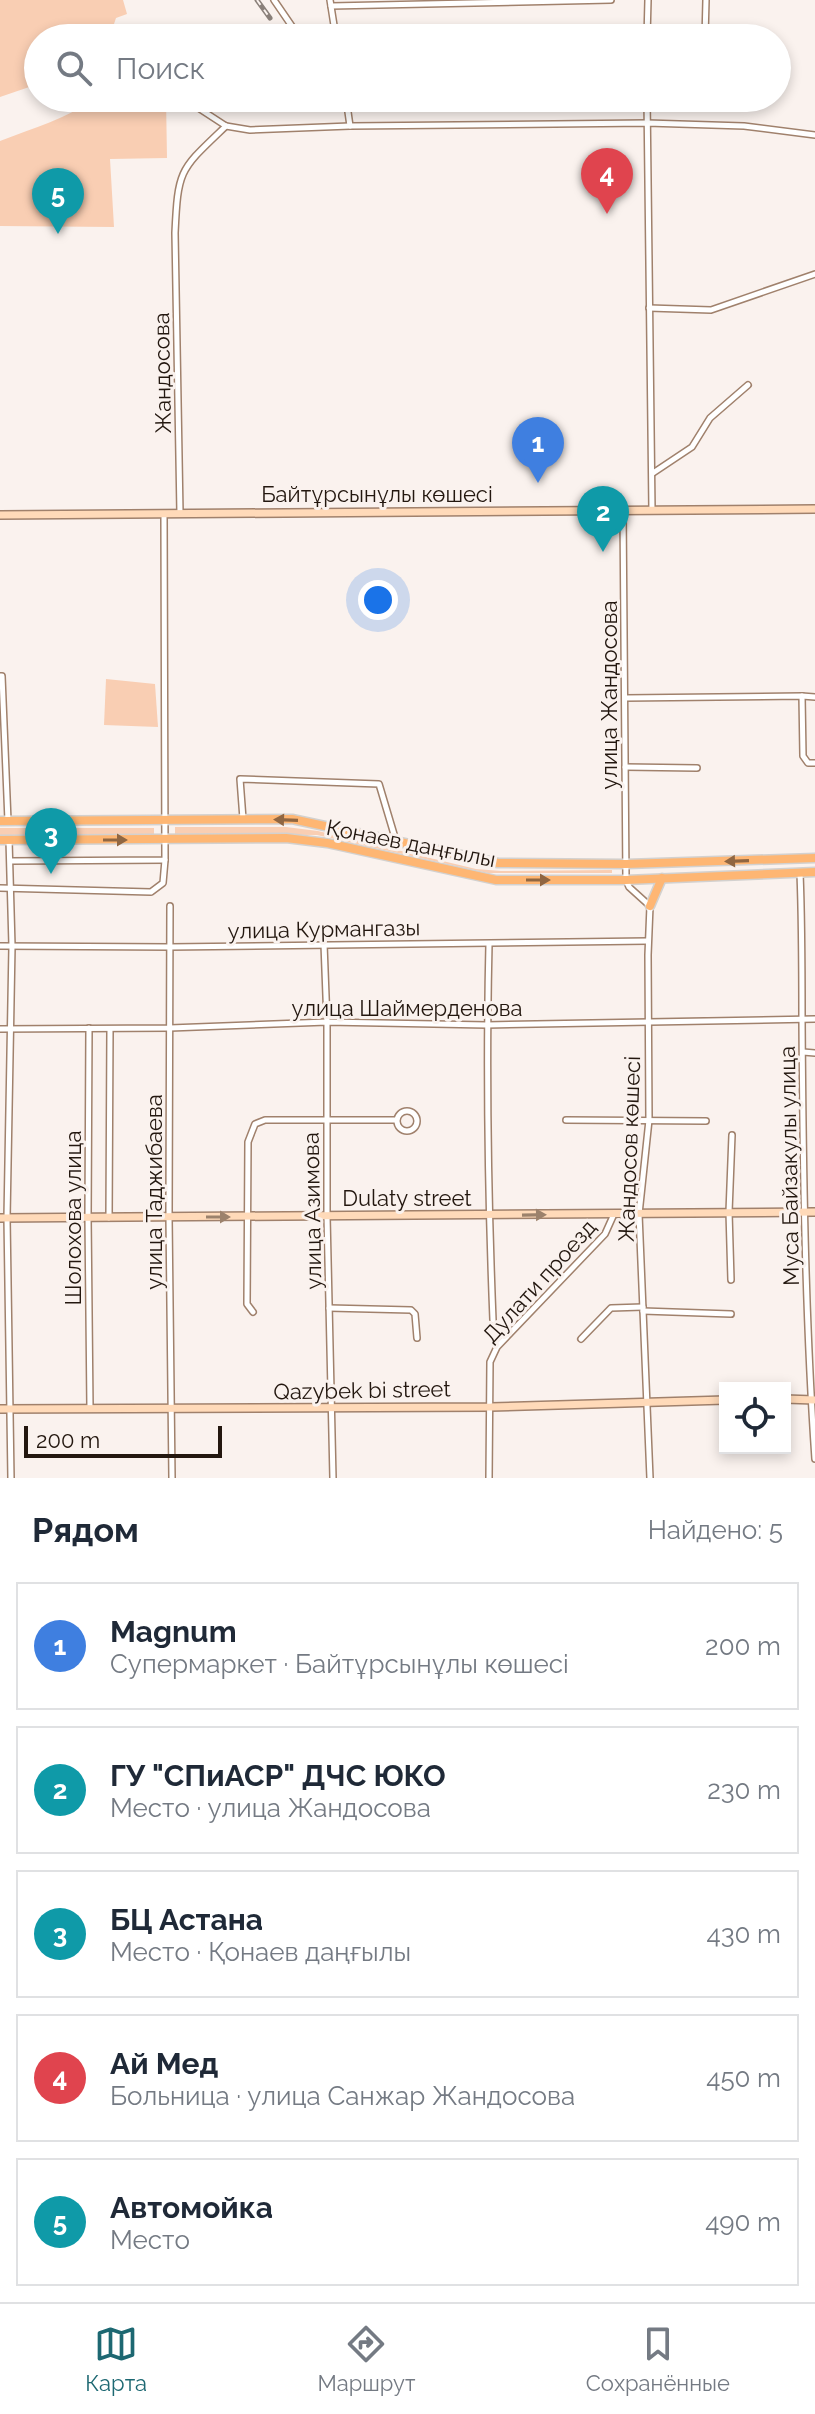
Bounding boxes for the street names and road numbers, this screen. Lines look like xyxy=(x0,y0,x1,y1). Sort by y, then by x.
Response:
street label: Жандосова xyxy=(148,312,176,434)
street label: Байтұрсынұлы көшесі xyxy=(261,481,493,507)
street label: улица Жандосова xyxy=(596,600,622,790)
street label: Қонаев даңғылы xyxy=(324,814,498,872)
street label: улица Курмангазы xyxy=(227,914,421,944)
street label: улица Шаймерденова xyxy=(291,995,523,1021)
street label: Муса Байзакулы улица xyxy=(774,1046,804,1286)
street label: Жандосов көшесі xyxy=(613,1056,645,1242)
street label: улица Таджибаева xyxy=(141,1094,167,1290)
street label: Шолохова улица xyxy=(60,1131,86,1305)
street label: улица Азимова xyxy=(298,1132,326,1290)
street label: Dulaty street xyxy=(342,1185,472,1211)
street label: Дулати проезд xyxy=(477,1214,601,1348)
street label: Qazybek bi street xyxy=(273,1375,452,1405)

